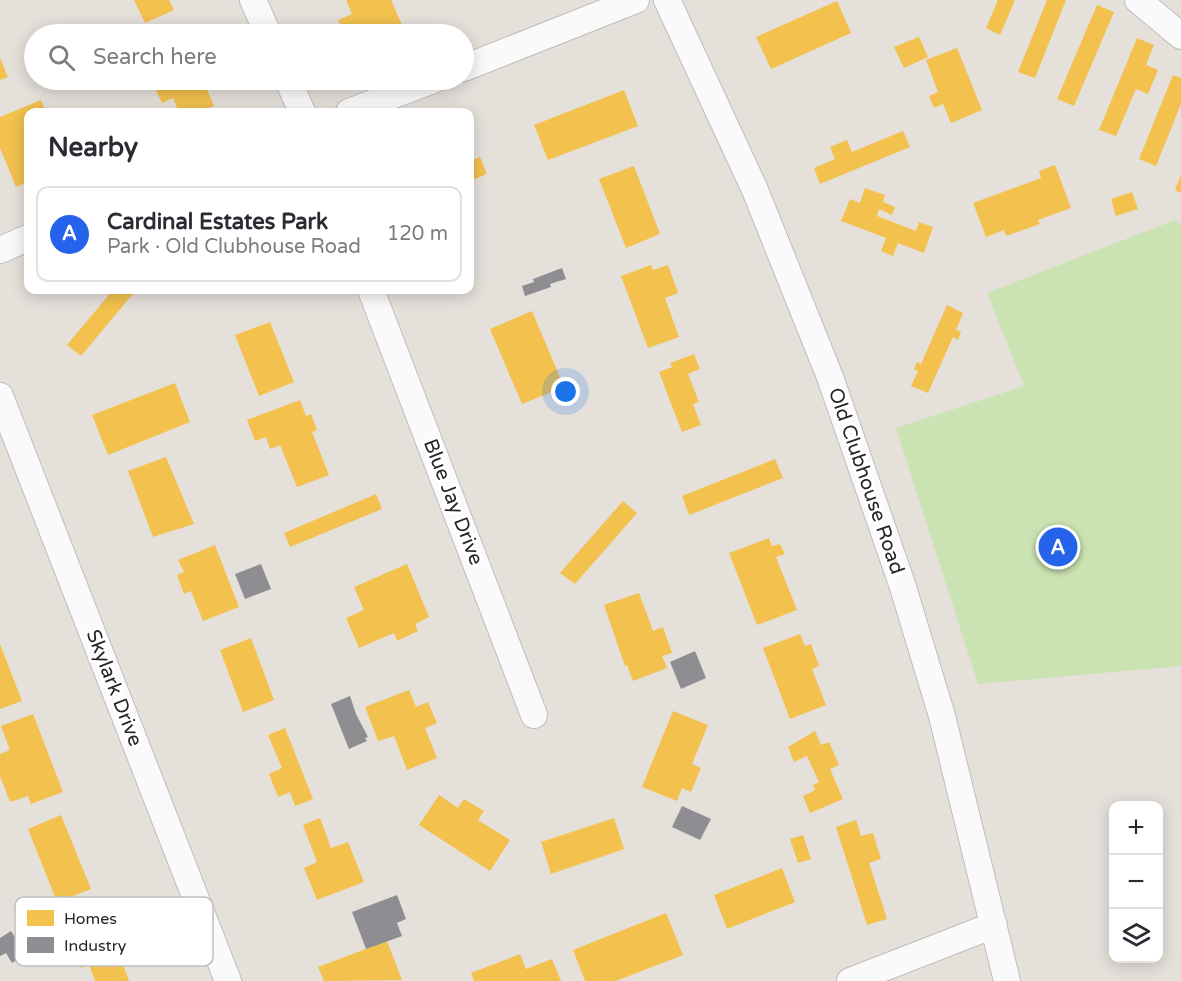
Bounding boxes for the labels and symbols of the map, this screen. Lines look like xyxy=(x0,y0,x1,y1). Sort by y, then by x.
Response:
your location xyxy=(551,377,580,406)
street label: Old Clubhouse Road xyxy=(823,385,909,577)
street label: Blue Jay Drive xyxy=(418,436,488,568)
pin: A xyxy=(1038,524,1078,570)
street label: Skylark Drive xyxy=(81,626,147,750)
legend xyxy=(15,897,213,966)
text: Homes xyxy=(64,909,117,929)
text: Industry xyxy=(64,936,127,956)

